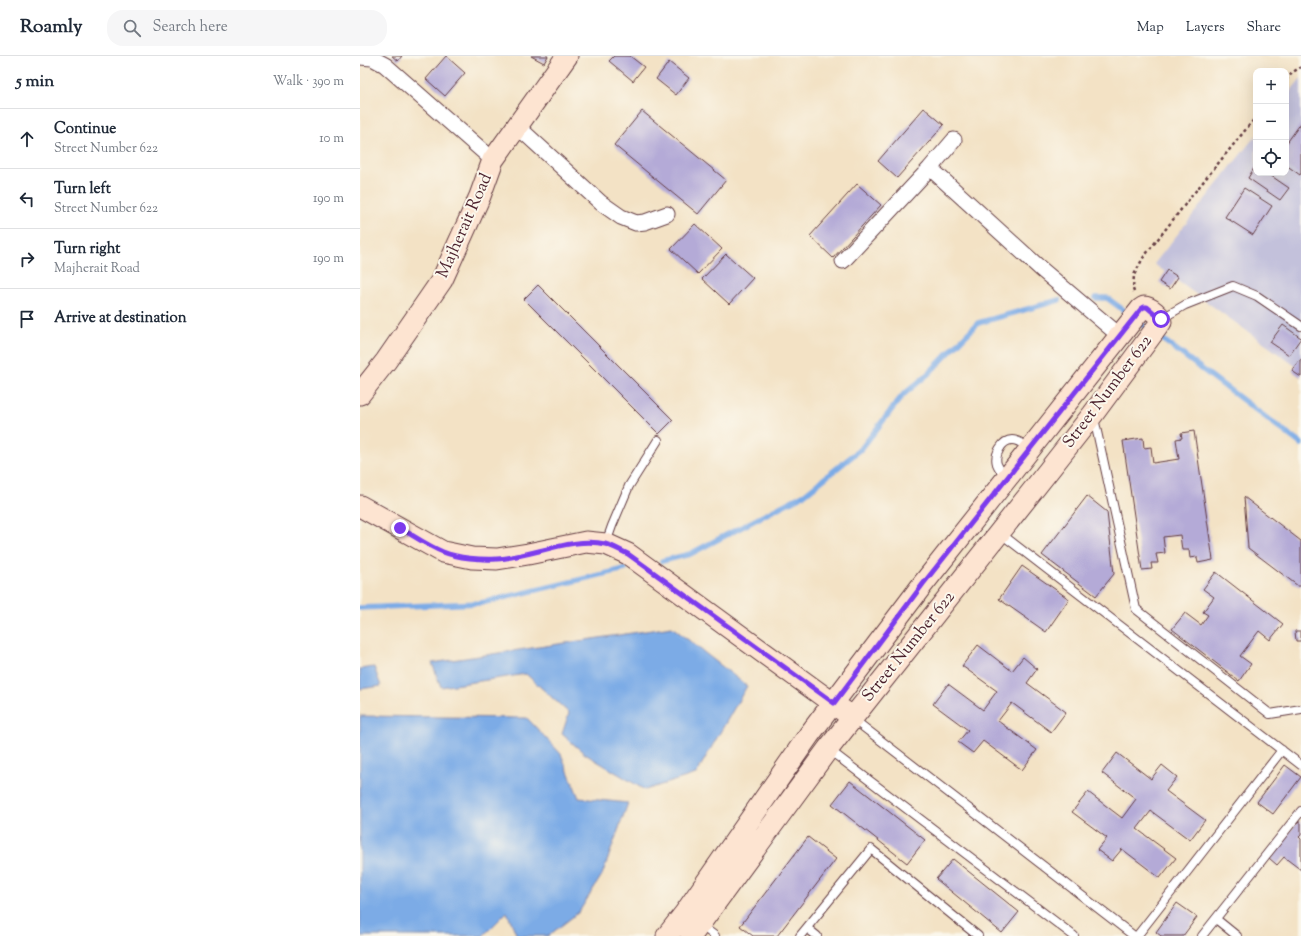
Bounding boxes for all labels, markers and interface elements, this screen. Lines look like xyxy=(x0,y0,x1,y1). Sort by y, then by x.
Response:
search box xyxy=(107,10,387,46)
text: Roamly xyxy=(20,14,83,41)
icon: search xyxy=(121,17,143,39)
text: Search here xyxy=(153,17,228,38)
text: Map xyxy=(1137,18,1164,38)
text: Layers xyxy=(1186,18,1224,38)
text: Share xyxy=(1246,18,1281,38)
map controls xyxy=(1253,68,1289,176)
button: + xyxy=(1253,68,1289,104)
text: 5 min xyxy=(16,70,54,94)
text: Walk · 390 m xyxy=(273,73,344,91)
button: − xyxy=(1253,104,1289,140)
text: Continue xyxy=(54,119,116,140)
icon: ahead xyxy=(16,128,38,150)
text: 10 m xyxy=(319,130,344,148)
text: Street Number 622 xyxy=(54,140,158,158)
button: locate xyxy=(1253,140,1289,176)
street label: Majherait Road xyxy=(431,169,499,282)
text: Turn left xyxy=(54,179,111,200)
icon: left xyxy=(16,188,38,210)
text: 190 m xyxy=(313,190,344,208)
text: Street Number 622 xyxy=(54,200,158,218)
text: Turn right xyxy=(54,239,120,260)
icon: right xyxy=(16,248,38,270)
text: 190 m xyxy=(313,250,344,268)
text: Majherait Road xyxy=(54,260,140,278)
icon: arrive xyxy=(16,308,38,330)
text: Arrive at destination xyxy=(54,308,187,329)
route start xyxy=(1152,310,1170,328)
street label: Street Number 622 xyxy=(1057,330,1159,454)
route end xyxy=(391,519,409,537)
street label: Street Number 622 xyxy=(857,587,961,707)

